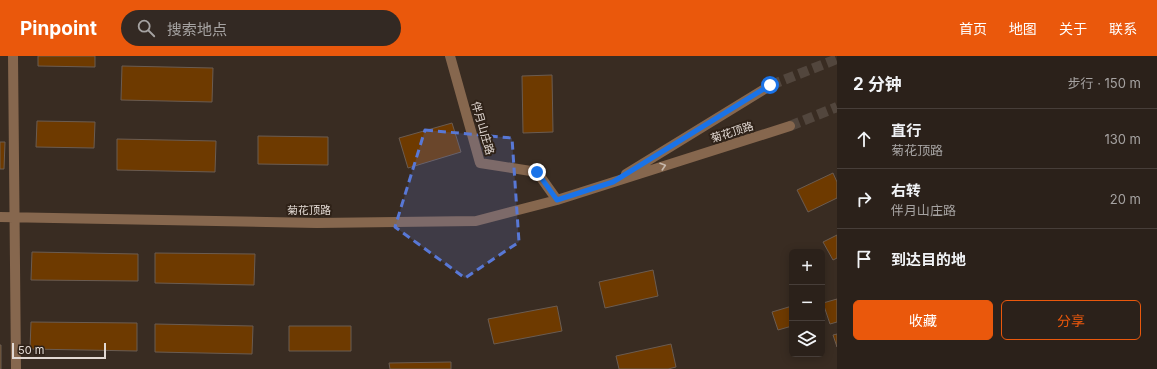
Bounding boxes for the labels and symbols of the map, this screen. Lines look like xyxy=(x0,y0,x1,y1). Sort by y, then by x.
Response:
route start xyxy=(761,76,779,94)
street label: 伴月山庄路 xyxy=(469,100,497,156)
street label: 菊花顶路 xyxy=(709,119,755,145)
one-way arrow xyxy=(660,162,667,171)
route end xyxy=(528,163,546,181)
street label: 菊花顶路 xyxy=(287,203,331,217)
scale bar xyxy=(12,341,106,360)

